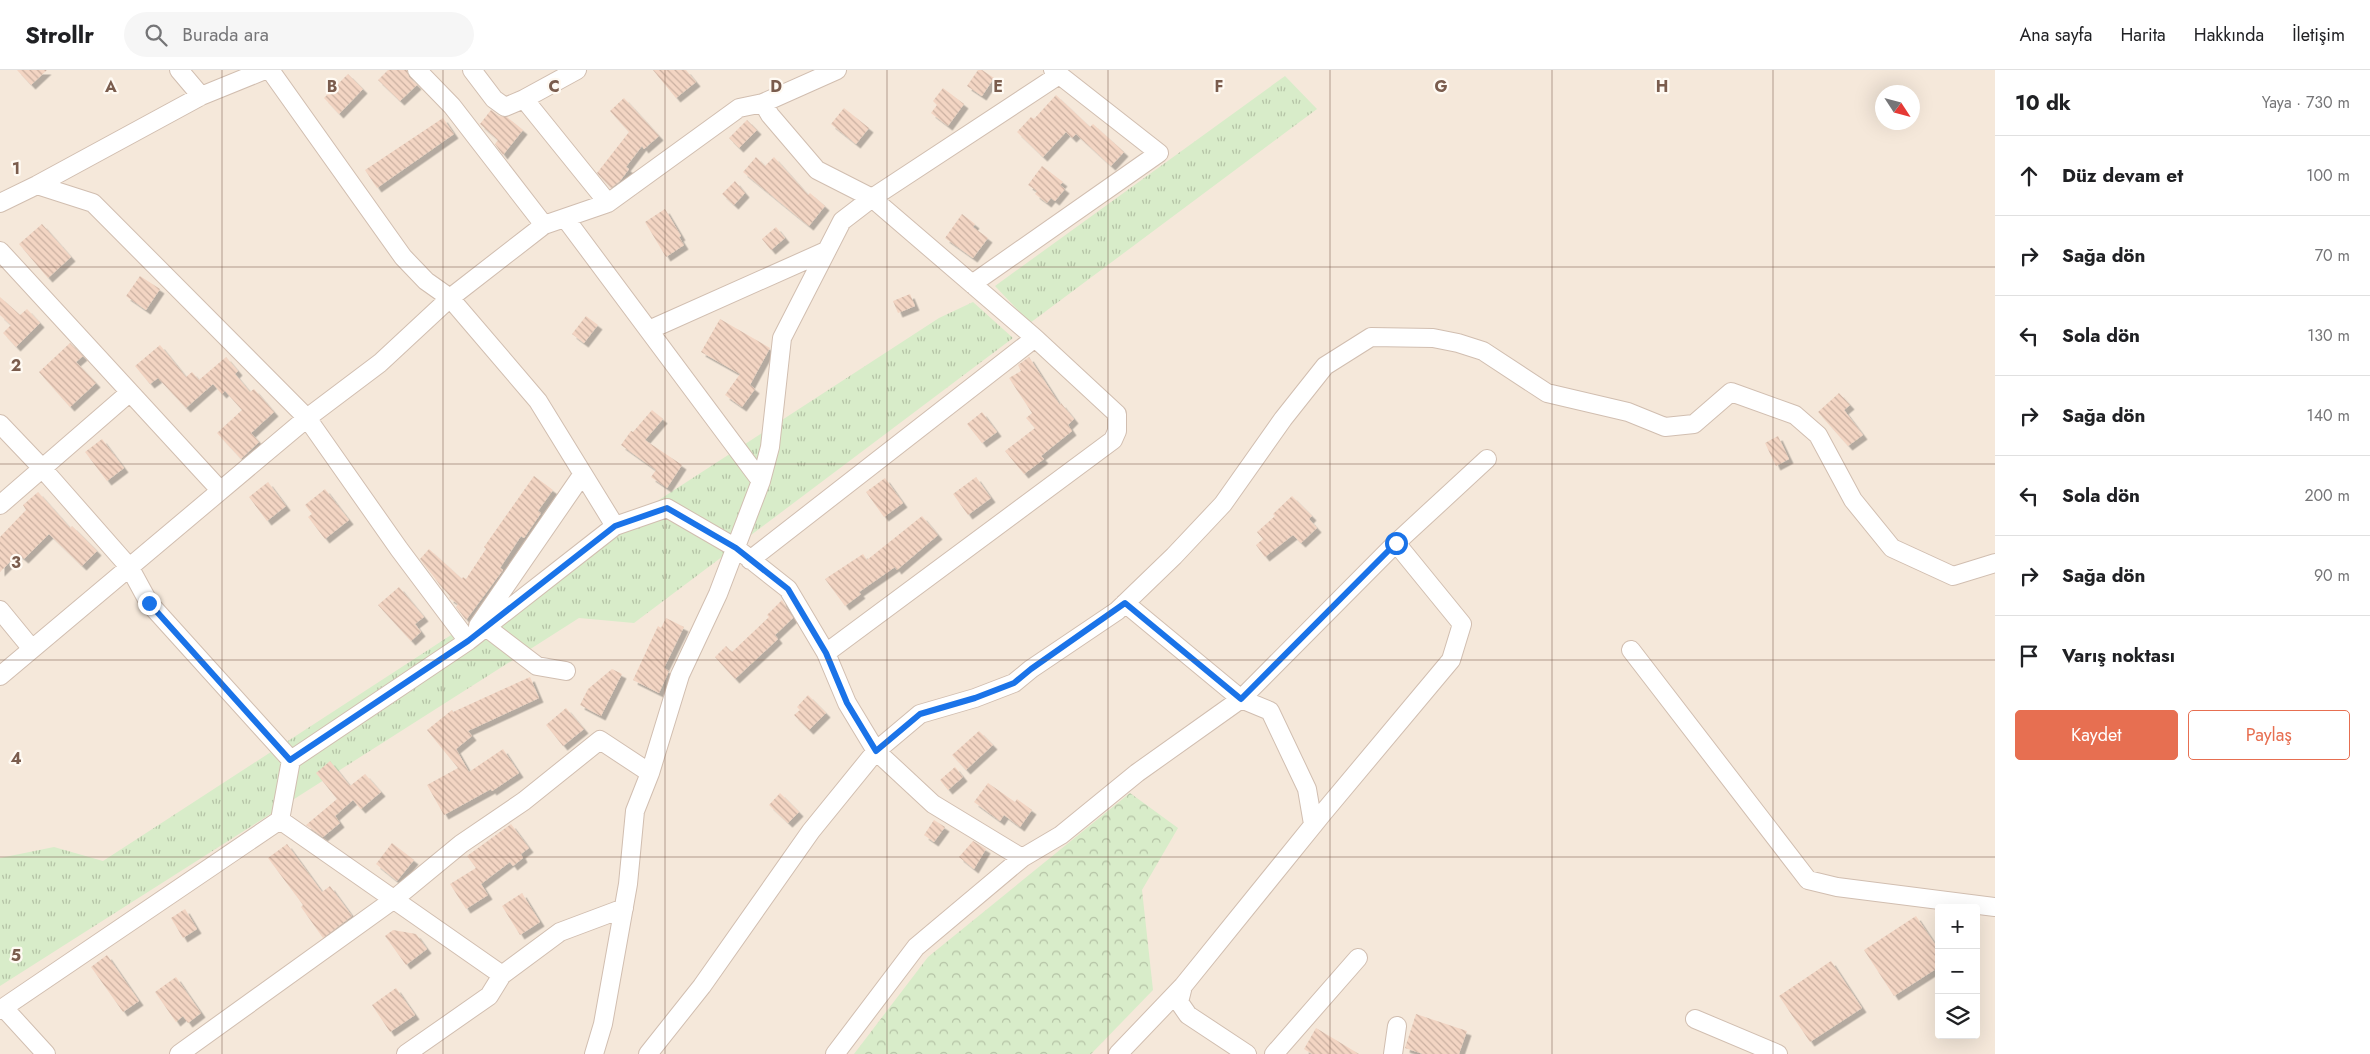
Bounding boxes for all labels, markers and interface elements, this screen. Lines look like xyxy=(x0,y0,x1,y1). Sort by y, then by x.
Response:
search box xyxy=(124,12,474,57)
text: Strollr xyxy=(25,17,94,52)
icon: search xyxy=(142,21,170,49)
text: Burada ara xyxy=(182,21,269,48)
text: Ana sayfa xyxy=(2019,22,2092,48)
text: Harita xyxy=(2120,22,2166,48)
text: Hakkında xyxy=(2194,22,2264,48)
text: İletişim xyxy=(2292,22,2345,48)
text: A xyxy=(104,75,117,98)
text: B xyxy=(327,75,337,98)
text: C xyxy=(548,75,560,98)
text: D xyxy=(770,75,782,98)
text: E xyxy=(993,75,1003,98)
text: F xyxy=(1215,75,1223,98)
text: G xyxy=(1434,75,1448,98)
text: H xyxy=(1656,75,1668,98)
north arrow xyxy=(1875,85,1920,130)
text: 10 dk xyxy=(2015,88,2071,118)
text: Yaya · 730 m xyxy=(2262,91,2350,114)
text: 1 xyxy=(12,157,20,180)
icon: ahead xyxy=(2015,162,2043,190)
text: Düz devam et xyxy=(2062,162,2183,189)
text: 100 m xyxy=(2306,164,2350,187)
icon: right xyxy=(2015,242,2043,270)
text: Sağa dön xyxy=(2062,242,2146,269)
text: 70 m xyxy=(2315,244,2350,267)
icon: left xyxy=(2015,322,2043,350)
text: Sola dön xyxy=(2062,322,2140,349)
text: 130 m xyxy=(2307,324,2350,347)
text: 2 xyxy=(11,354,21,377)
icon: right xyxy=(2015,402,2043,430)
text: Sağa dön xyxy=(2062,402,2146,429)
text: 140 m xyxy=(2307,404,2350,427)
icon: left xyxy=(2015,482,2043,510)
text: Sola dön xyxy=(2062,482,2140,509)
text: 200 m xyxy=(2304,484,2350,507)
route start xyxy=(1385,532,1408,555)
text: 3 xyxy=(11,551,21,574)
icon: right xyxy=(2015,562,2043,590)
text: Sağa dön xyxy=(2062,562,2146,589)
text: 90 m xyxy=(2314,564,2350,587)
route end xyxy=(138,592,161,615)
icon: arrive xyxy=(2015,642,2043,670)
text: Varış noktası xyxy=(2062,642,2175,669)
button: Kaydet xyxy=(2015,710,2178,760)
button: Paylaş xyxy=(2188,710,2350,760)
text: 4 xyxy=(10,747,22,770)
map controls xyxy=(1935,904,1980,1039)
button: + xyxy=(1935,904,1980,949)
text: 5 xyxy=(11,944,21,967)
button: − xyxy=(1935,949,1980,994)
button: layers xyxy=(1935,994,1980,1039)

